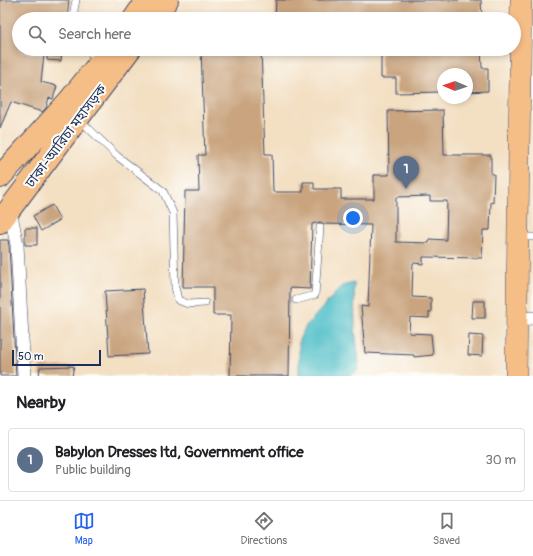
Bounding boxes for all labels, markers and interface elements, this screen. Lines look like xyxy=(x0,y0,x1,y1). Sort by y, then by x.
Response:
search box xyxy=(12,12,521,56)
icon: search xyxy=(26,23,48,45)
text: Search here xyxy=(58,25,131,44)
north arrow xyxy=(437,68,473,104)
street label: ঢাকা-আরিচা মহাসড়ক xyxy=(21,81,111,192)
pin: 1 xyxy=(393,156,419,189)
your location xyxy=(343,208,363,228)
scale bar xyxy=(12,348,101,367)
text: 50 m xyxy=(18,350,44,363)
text: Nearby xyxy=(16,392,65,413)
text: Babylon Dresses ltd, Government office xyxy=(55,443,304,462)
text: 1 xyxy=(27,452,33,468)
text: 30 m xyxy=(486,452,516,468)
text: Public building xyxy=(55,462,131,478)
tab: Map xyxy=(73,510,95,547)
tab: Directions xyxy=(241,510,287,547)
tab: Saved xyxy=(433,510,460,547)

